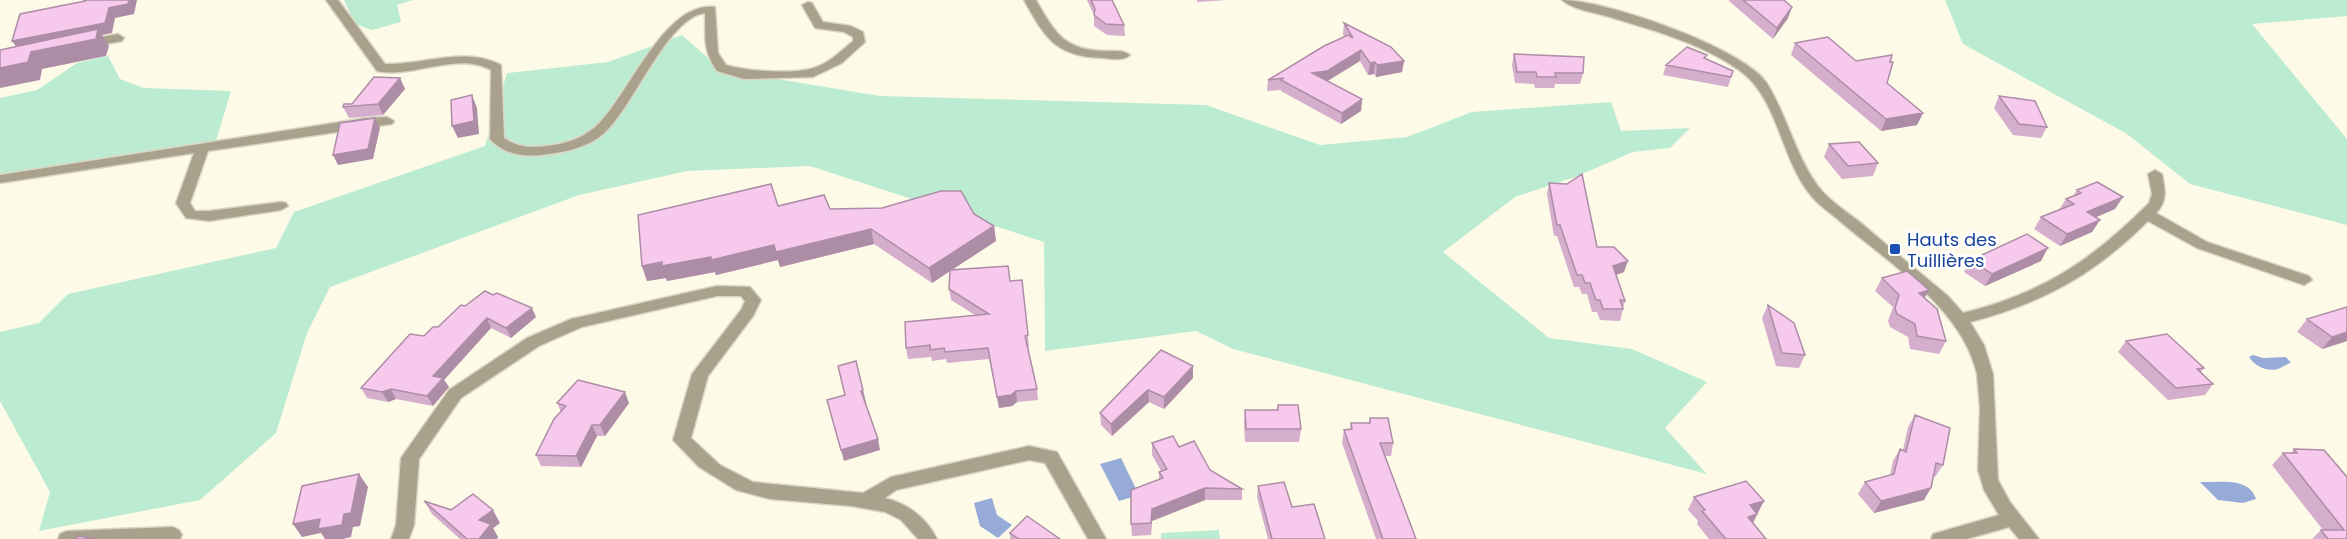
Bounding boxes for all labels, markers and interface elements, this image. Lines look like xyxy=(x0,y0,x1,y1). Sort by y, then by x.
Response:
place label: Hauts des Tuillières xyxy=(1907,227,1997,273)
marker: Hauts des Tuillières xyxy=(1888,242,1902,256)

